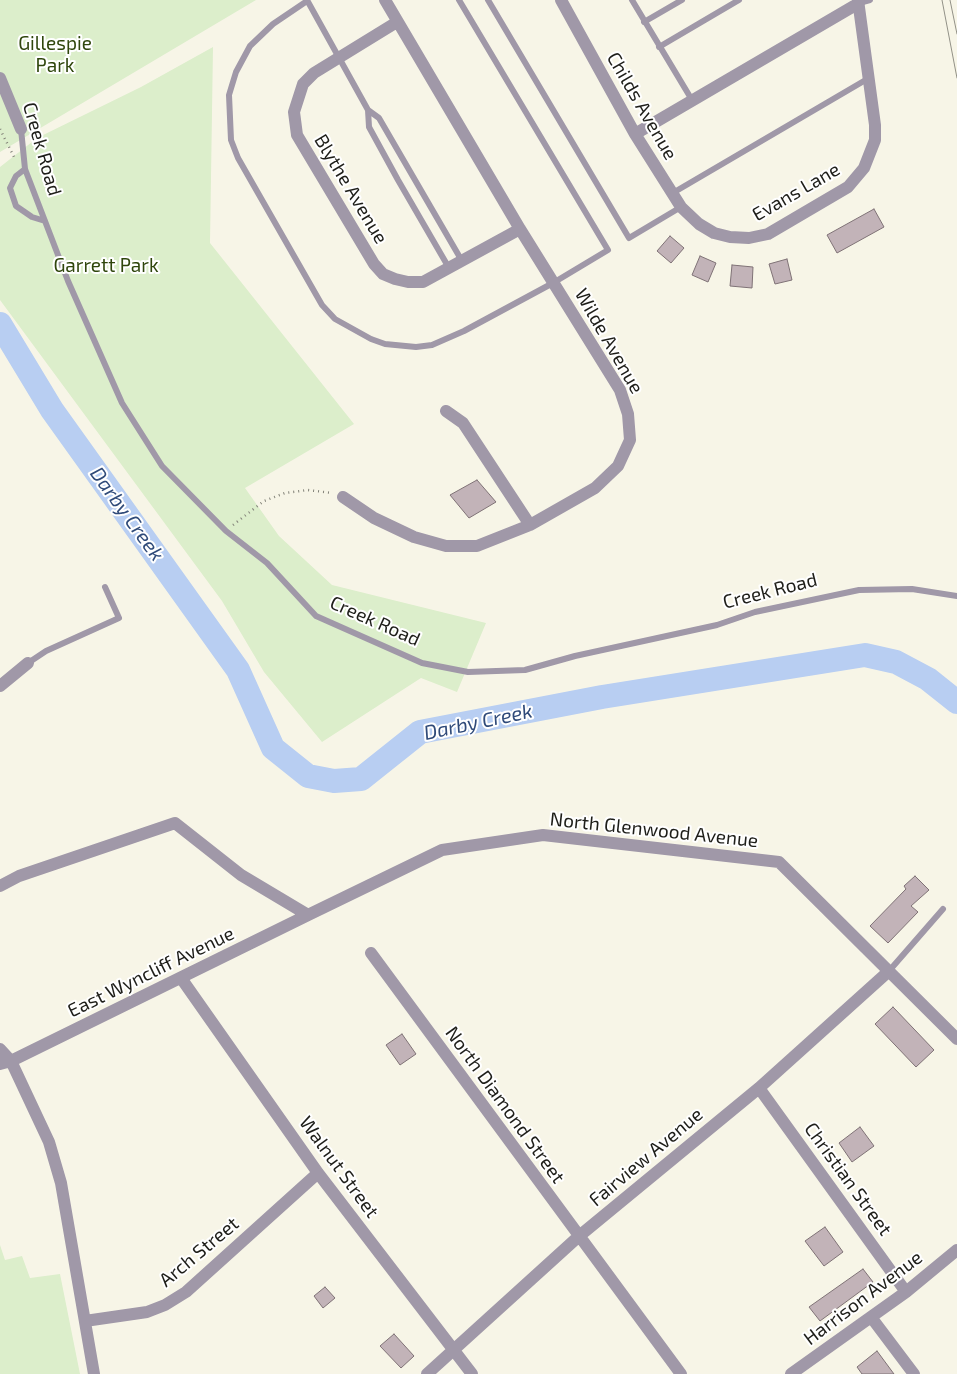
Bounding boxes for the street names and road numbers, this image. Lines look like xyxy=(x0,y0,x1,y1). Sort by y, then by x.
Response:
street label: Childs Avenue xyxy=(602,48,682,164)
street label: Creek Road xyxy=(18,100,66,198)
street label: Blythe Avenue xyxy=(309,130,393,248)
street label: Evans Lane xyxy=(748,158,844,226)
street label: Wilde Avenue xyxy=(570,284,648,398)
street label: Creek Road xyxy=(721,568,819,614)
street label: Creek Road xyxy=(326,591,424,651)
street label: North Glenwood Avenue xyxy=(549,808,759,852)
street label: East Wyncliff Avenue xyxy=(64,922,238,1022)
street label: North Diamond Street xyxy=(440,1022,570,1188)
street label: Fairview Avenue xyxy=(585,1103,707,1211)
street label: Walnut Street xyxy=(295,1112,383,1222)
street label: Christian Street xyxy=(799,1118,897,1240)
street label: Arch Street xyxy=(155,1212,243,1292)
street label: Harrison Avenue xyxy=(799,1246,927,1350)

